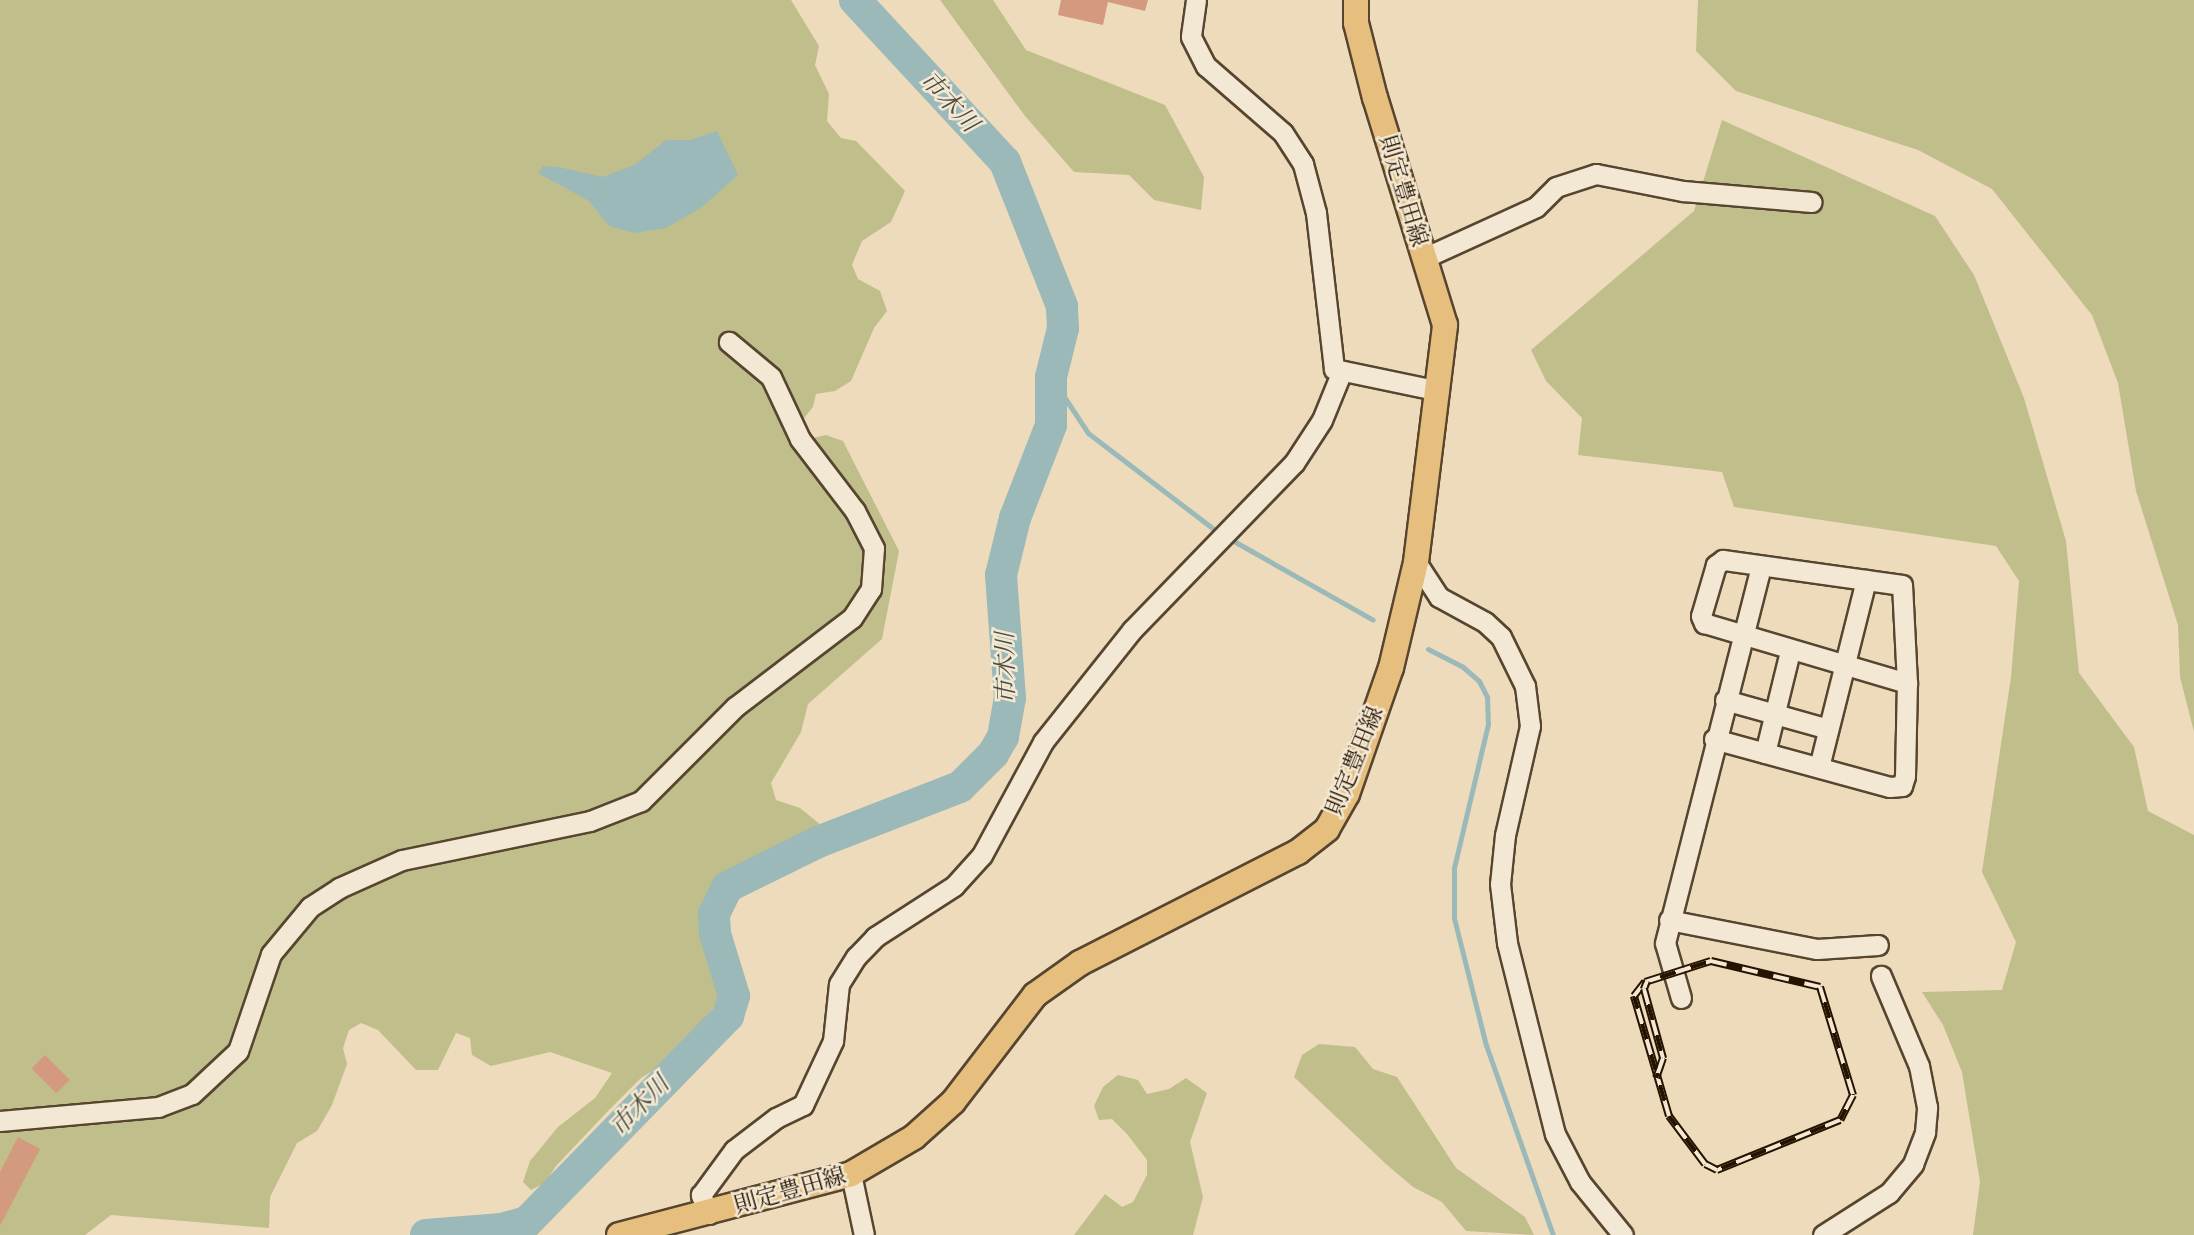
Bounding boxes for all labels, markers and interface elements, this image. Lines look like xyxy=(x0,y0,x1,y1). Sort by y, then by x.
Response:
water label: 市木川 xyxy=(914,66,984,138)
street label: 則定豊田線 xyxy=(1373,132,1433,250)
water label: 市木川 xyxy=(991,632,1021,704)
street label: 則定豊田線 xyxy=(1321,703,1389,819)
water label: 市木川 xyxy=(605,1070,675,1142)
street label: 則定豊田線 xyxy=(731,1162,849,1220)

